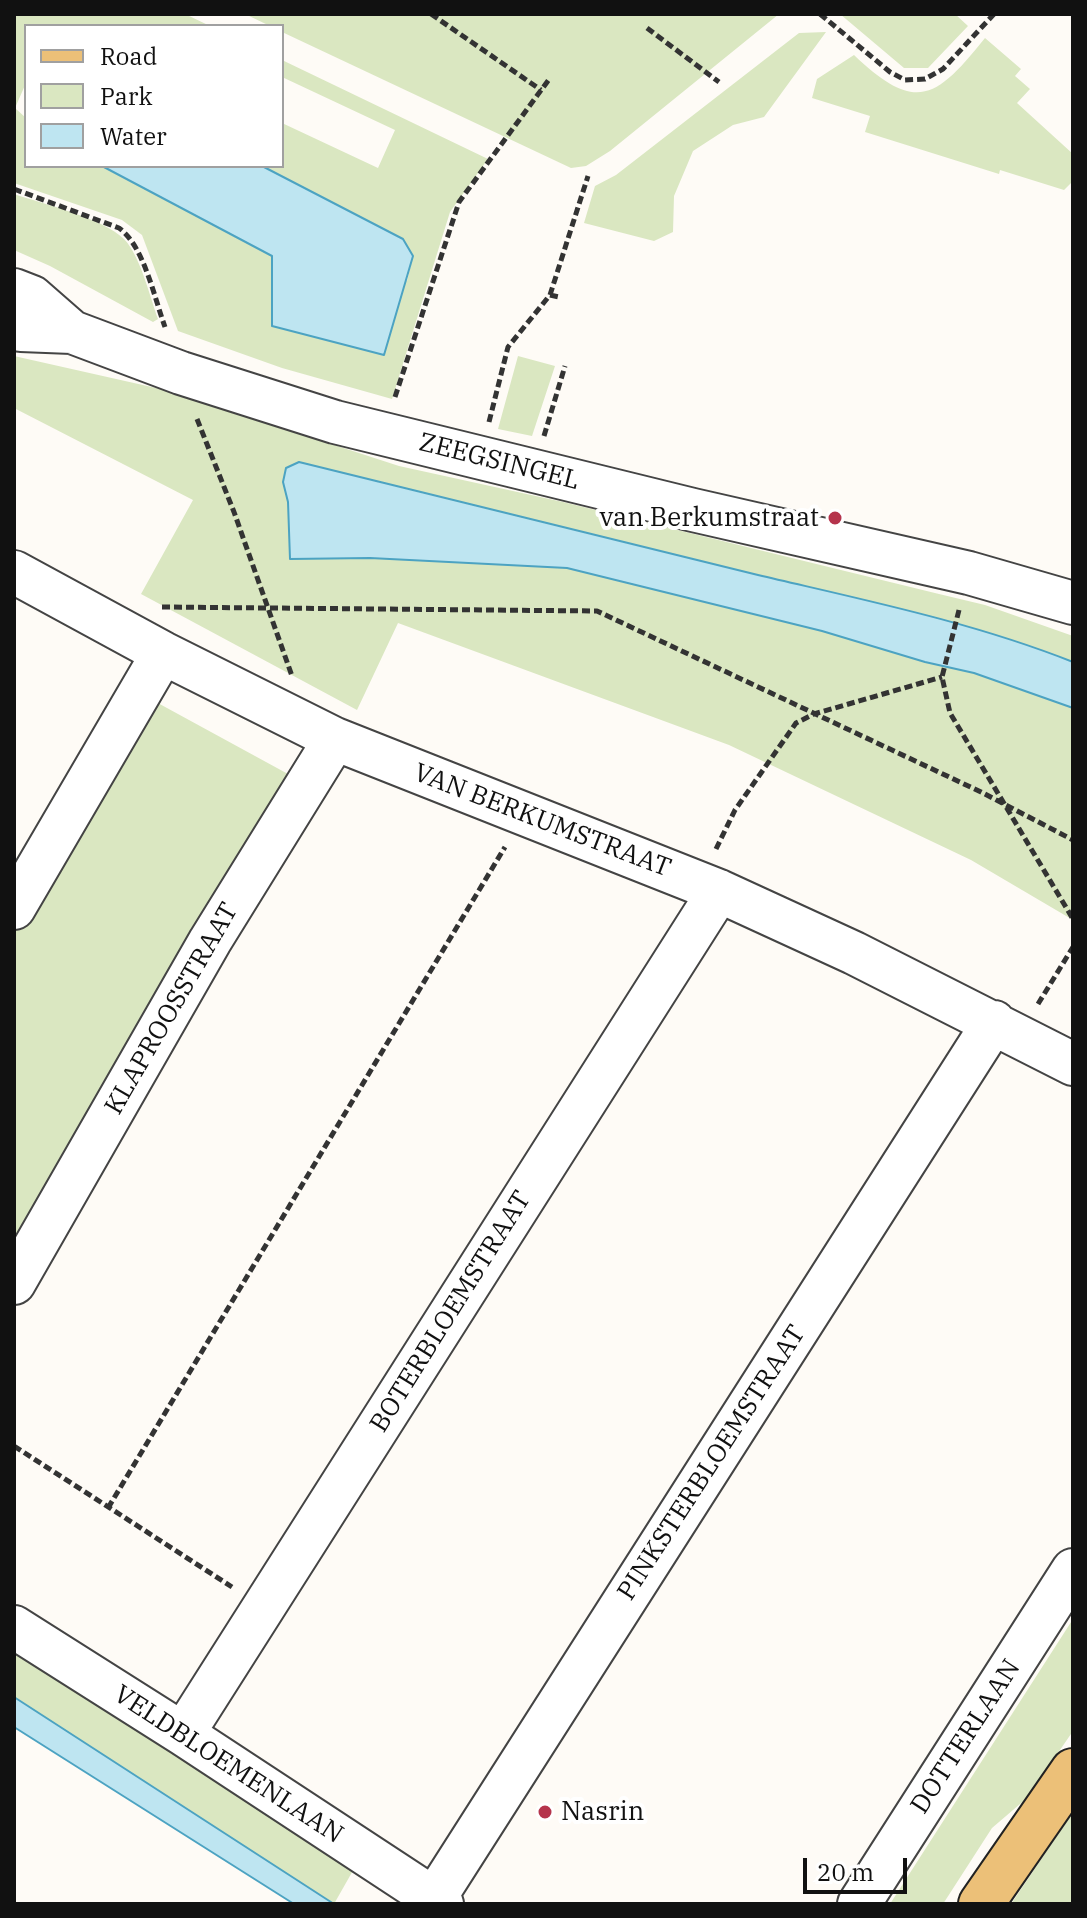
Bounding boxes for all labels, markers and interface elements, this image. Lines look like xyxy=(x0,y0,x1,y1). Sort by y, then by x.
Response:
legend xyxy=(24,24,284,168)
text: Road xyxy=(100,40,157,72)
text: Park xyxy=(100,80,152,112)
text: Water xyxy=(100,120,167,152)
street label: ZEEGSINGEL xyxy=(416,427,582,497)
place label: van Berkumstraat xyxy=(599,502,819,534)
marker: van Berkumstraat xyxy=(826,509,844,527)
street label: VAN BERKUMSTRAAT xyxy=(409,758,675,884)
street label: KLAPROOSSTRAAT xyxy=(99,898,245,1120)
street label: BOTERBLOEMSTRAAT xyxy=(364,1186,538,1438)
street label: PINKSTERBLOEMSTRAAT xyxy=(611,1320,813,1606)
street label: DOTTERLAAN xyxy=(905,1654,1027,1820)
street label: VELDBLOEMENLAAN xyxy=(108,1679,348,1851)
place label: Nasrin xyxy=(561,1796,644,1828)
marker: Nasrin xyxy=(536,1803,554,1821)
scale bar xyxy=(807,1842,911,1892)
text: 20 m xyxy=(817,1856,874,1888)

